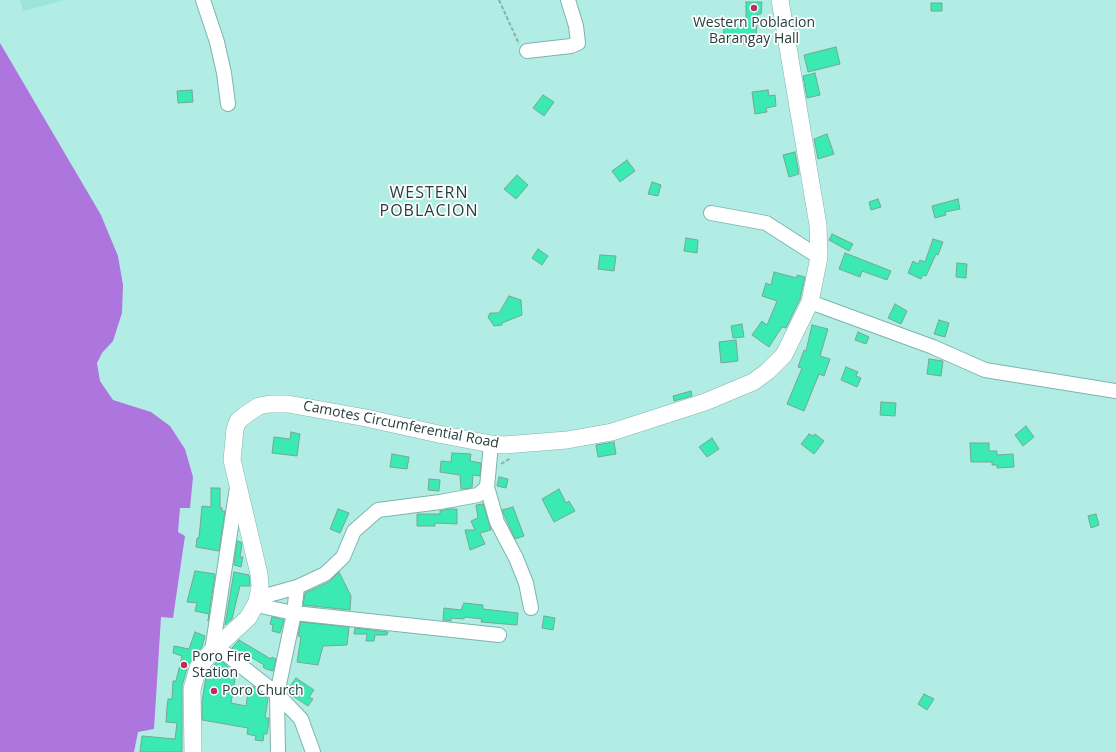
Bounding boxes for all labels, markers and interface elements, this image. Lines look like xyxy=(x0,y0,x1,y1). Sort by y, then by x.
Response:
marker: Western Poblacion Barangay Hall xyxy=(749,3,759,13)
place label: Western Poblacion Barangay Hall xyxy=(693,15,815,48)
district label: WESTERN POBLACION xyxy=(380,183,478,221)
street label: Camotes Circumferential Road xyxy=(302,398,500,452)
place label: Poro Fire Station xyxy=(192,649,251,682)
marker: Poro Fire Station xyxy=(179,660,189,670)
place label: Poro Church xyxy=(222,683,304,699)
marker: Poro Church xyxy=(209,686,219,696)

